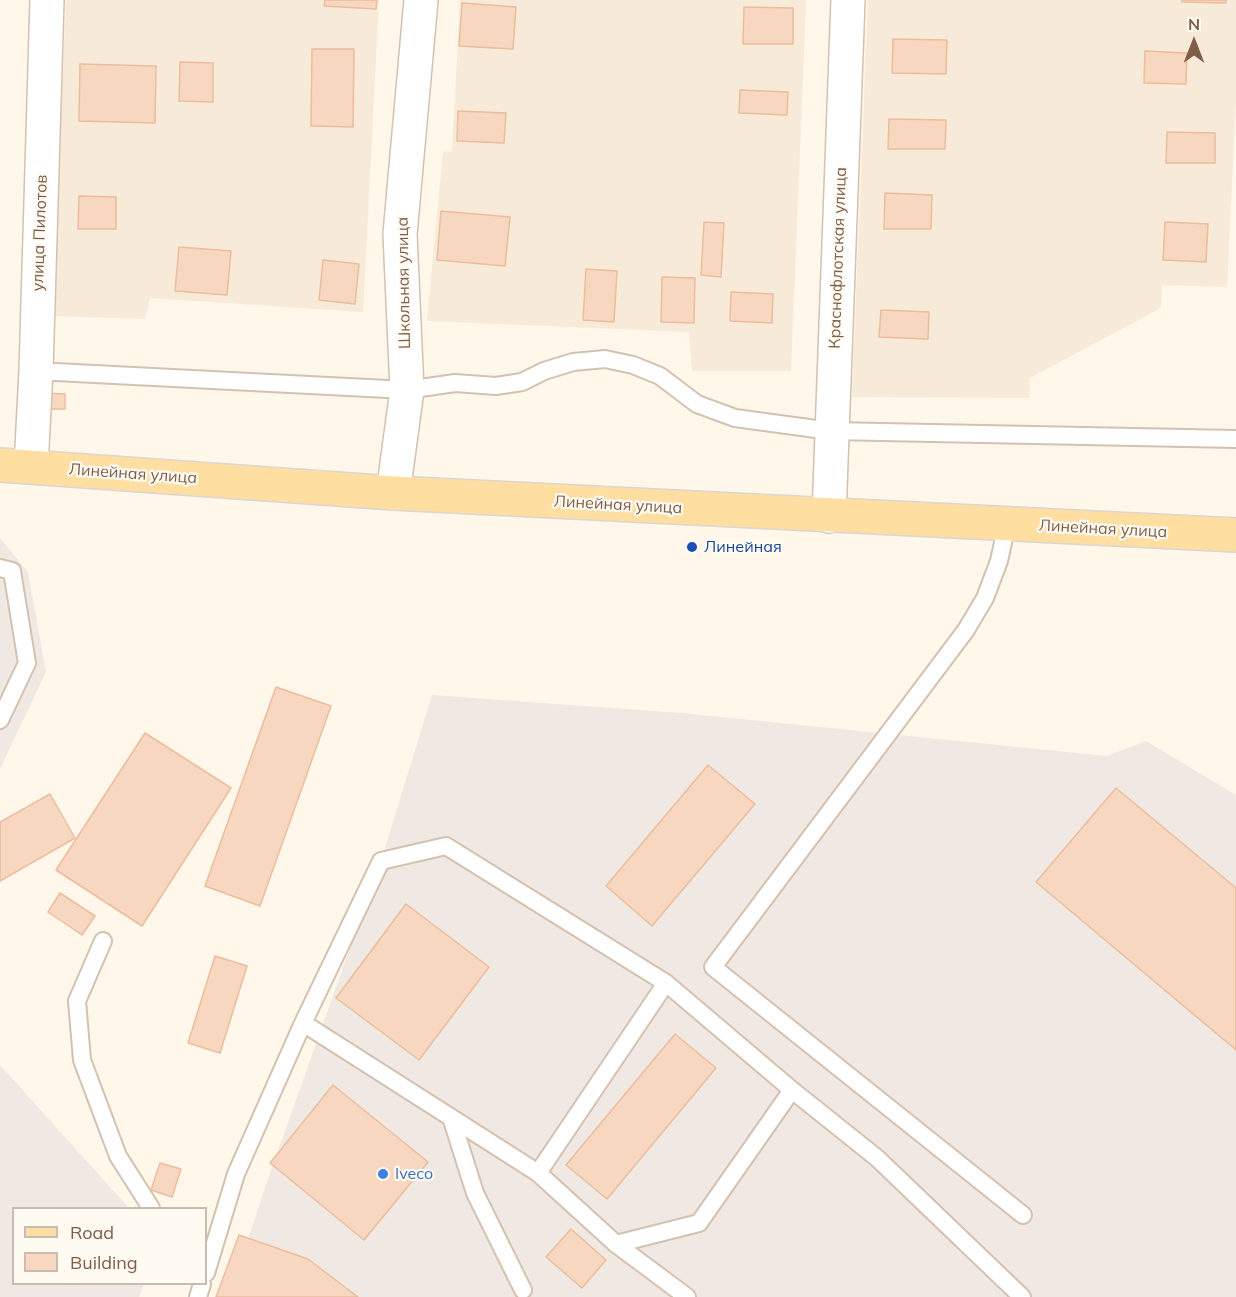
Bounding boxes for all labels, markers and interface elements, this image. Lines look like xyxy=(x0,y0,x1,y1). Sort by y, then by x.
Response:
north arrow xyxy=(1164,12,1224,72)
text: N xyxy=(1188,14,1200,34)
street label: Краснофлотская улица xyxy=(825,167,851,349)
street label: улица Пилотов xyxy=(28,174,52,292)
street label: Школьная улица xyxy=(393,217,415,349)
street label: Линейная улица xyxy=(68,460,198,488)
street label: Линейная улица xyxy=(553,492,683,518)
street label: Линейная улица xyxy=(1038,516,1168,542)
place label: Линейная xyxy=(704,537,782,557)
marker: Линейная xyxy=(685,540,699,554)
place label: Iveco xyxy=(395,1164,433,1184)
marker: Iveco xyxy=(376,1167,390,1181)
legend xyxy=(12,1207,207,1285)
text: Road xyxy=(70,1221,114,1244)
text: Building xyxy=(70,1251,138,1274)

